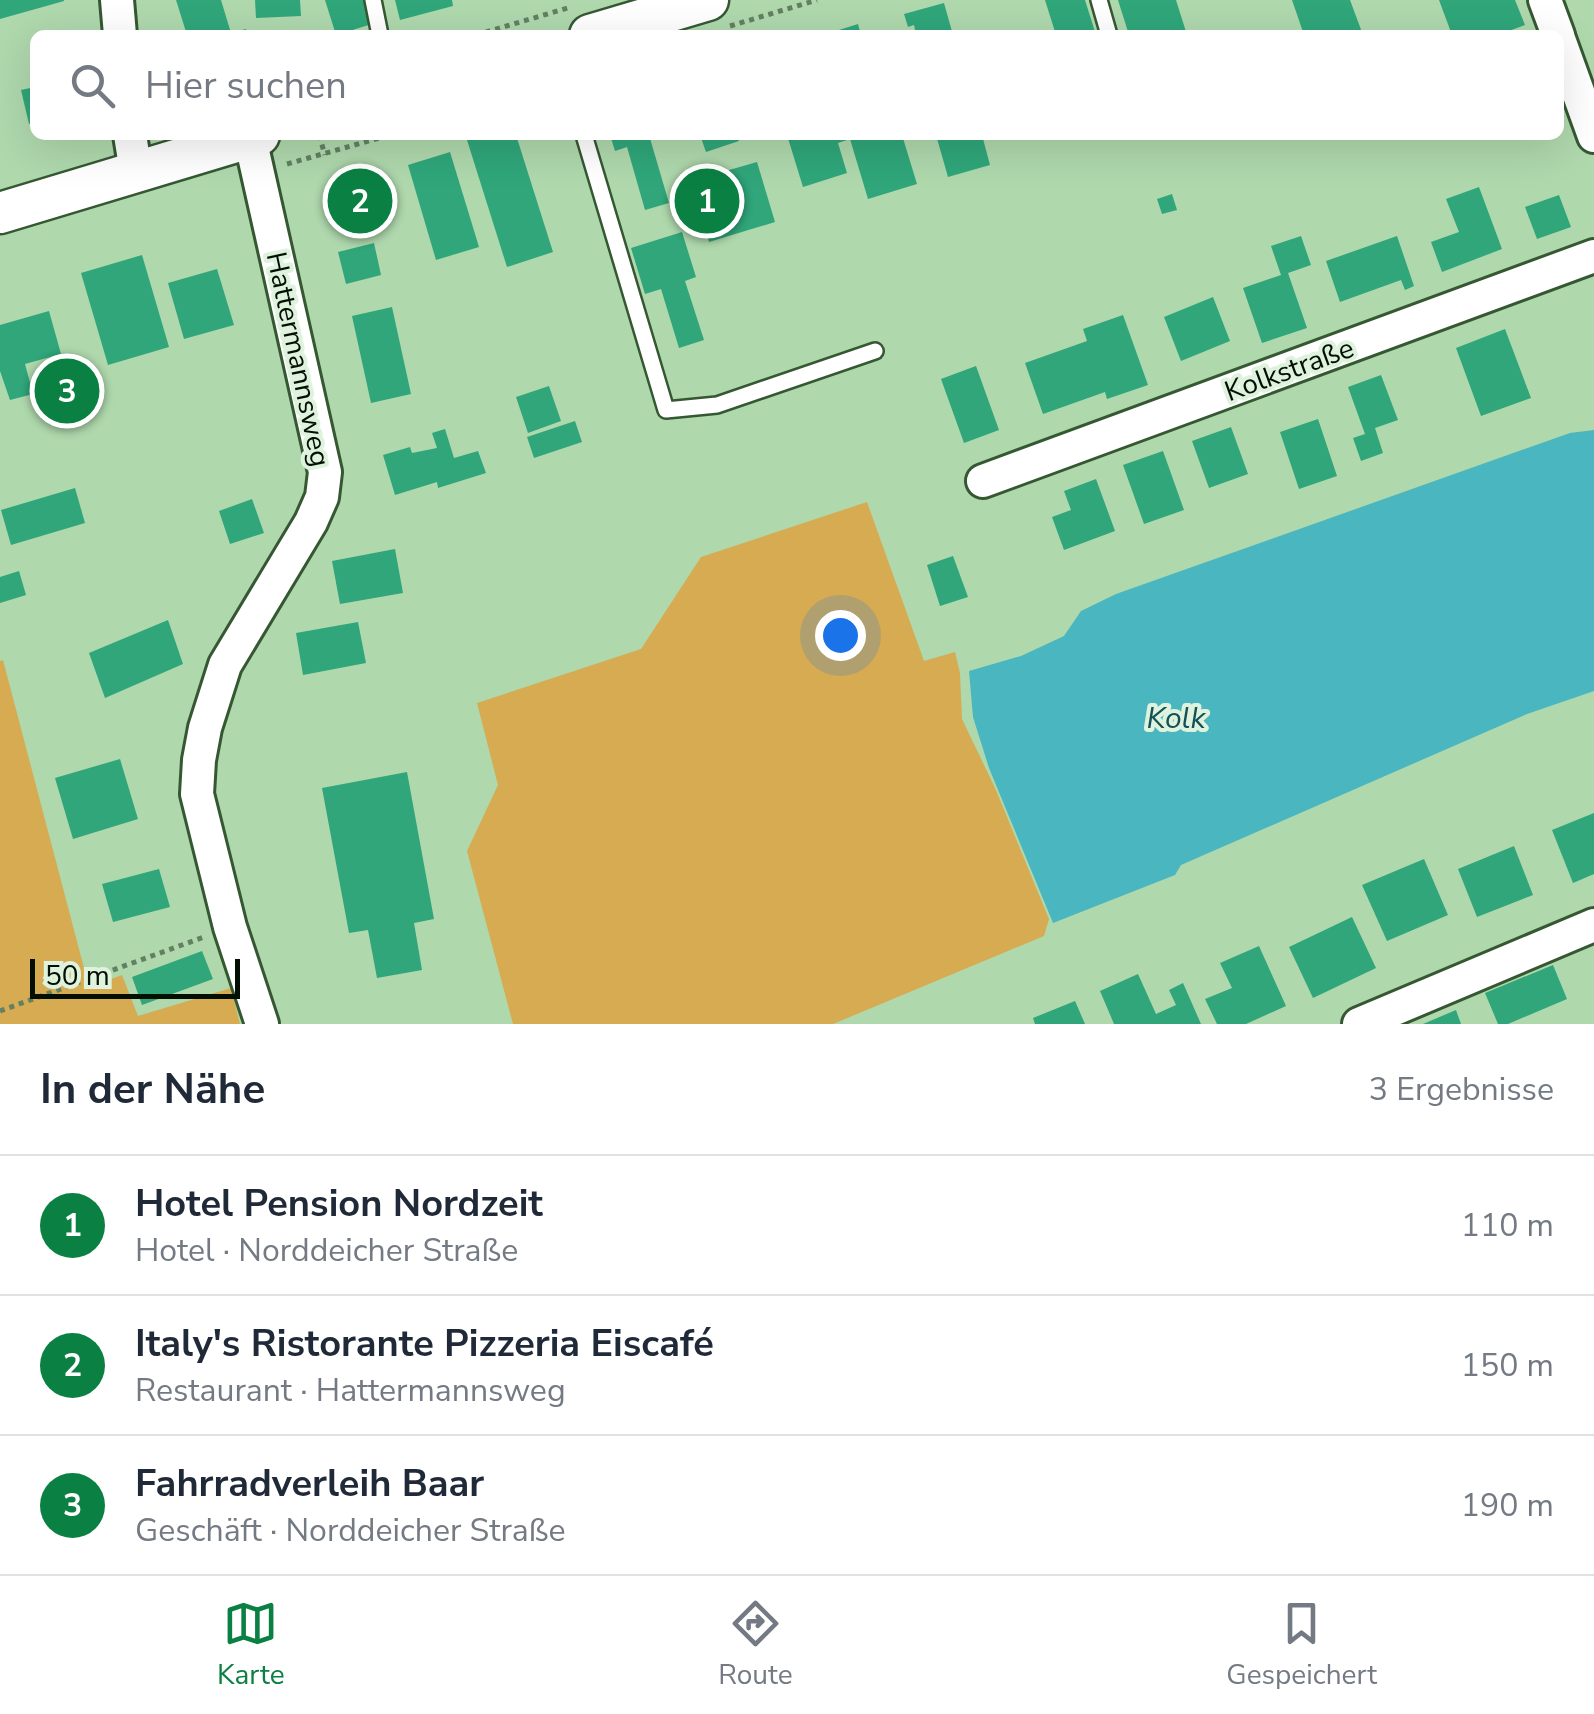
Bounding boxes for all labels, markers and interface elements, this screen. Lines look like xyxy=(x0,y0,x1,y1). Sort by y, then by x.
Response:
search box xyxy=(30,30,1564,140)
icon: search xyxy=(65,58,120,113)
text: Hier suchen xyxy=(145,60,347,111)
pin: 2 xyxy=(328,164,392,238)
pin: 1 xyxy=(674,164,740,238)
street label: Hattermannsweg xyxy=(257,248,339,470)
street label: Kolkstraße xyxy=(1220,329,1359,411)
pin: 3 xyxy=(34,354,100,428)
your location xyxy=(815,610,866,661)
water label: Kolk xyxy=(1147,698,1206,739)
scale bar xyxy=(30,954,240,998)
text: 50 m xyxy=(45,957,110,995)
text: In der Nähe xyxy=(40,1061,265,1118)
text: 3 Ergebnisse xyxy=(1369,1068,1554,1111)
text: Hotel Pension Nordzeit xyxy=(135,1178,543,1229)
text: 1 xyxy=(63,1204,82,1247)
text: 110 m xyxy=(1461,1204,1554,1247)
text: Hotel · Norddeicher Straße xyxy=(135,1229,518,1272)
text: Italy's Ristorante Pizzeria Eiscafé xyxy=(135,1318,714,1369)
text: 2 xyxy=(63,1344,82,1387)
text: 150 m xyxy=(1461,1344,1554,1387)
text: Restaurant · Hattermannsweg xyxy=(135,1369,566,1412)
text: Fahrradverleih Baar xyxy=(135,1458,484,1509)
text: 3 xyxy=(63,1484,82,1527)
text: 190 m xyxy=(1461,1484,1554,1527)
text: Geschäft · Norddeicher Straße xyxy=(135,1509,565,1552)
tab: Karte xyxy=(217,1596,285,1694)
tab: Route xyxy=(718,1596,793,1694)
tab: Gespeichert xyxy=(1226,1596,1377,1694)

